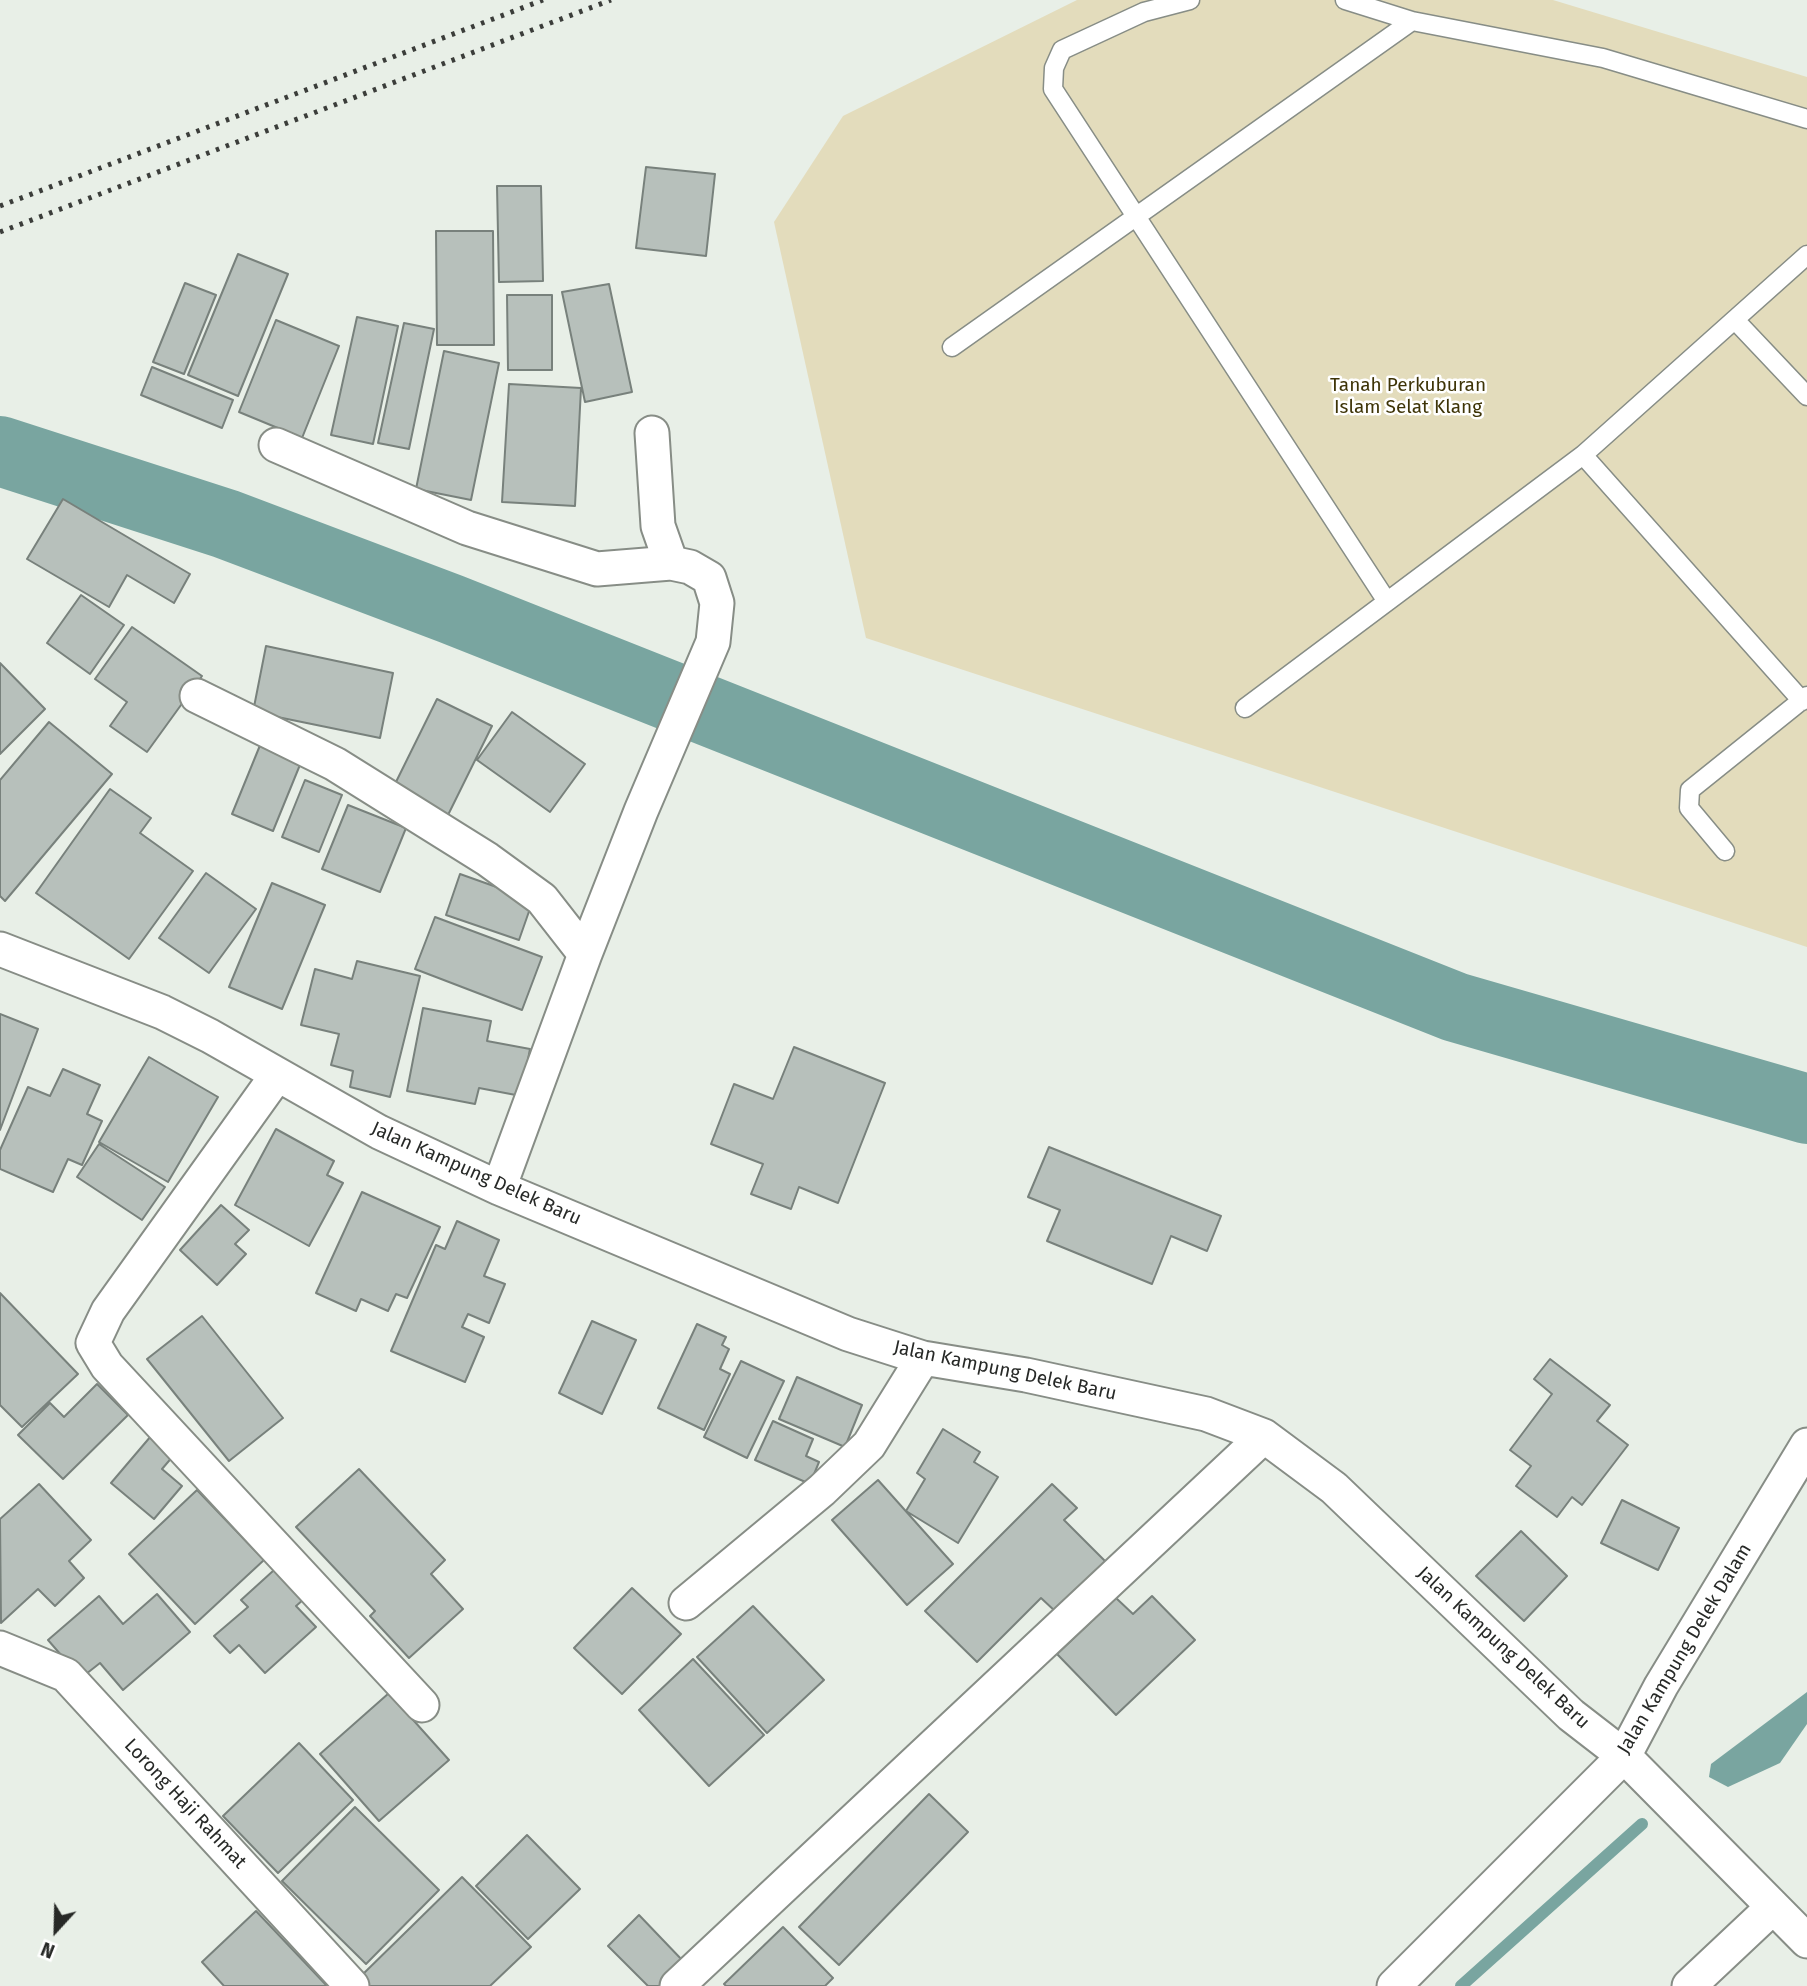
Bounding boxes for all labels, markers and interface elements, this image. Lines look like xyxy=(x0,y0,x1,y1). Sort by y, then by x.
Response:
park label: Tanah Perkuburan Islam Selat Klang xyxy=(1330,375,1486,419)
street label: Jalan Kampung Delek Baru xyxy=(367,1117,585,1231)
street label: Jalan Kampung Delek Baru xyxy=(891,1336,1119,1406)
street label: Jalan Kampung Delek Dalam xyxy=(1613,1540,1757,1758)
street label: Jalan Kampung Delek Baru xyxy=(1412,1562,1594,1734)
street label: Lorong Haji Rahmat xyxy=(119,1734,251,1874)
north arrow xyxy=(21,1895,91,1965)
text: N xyxy=(38,1937,58,1963)

